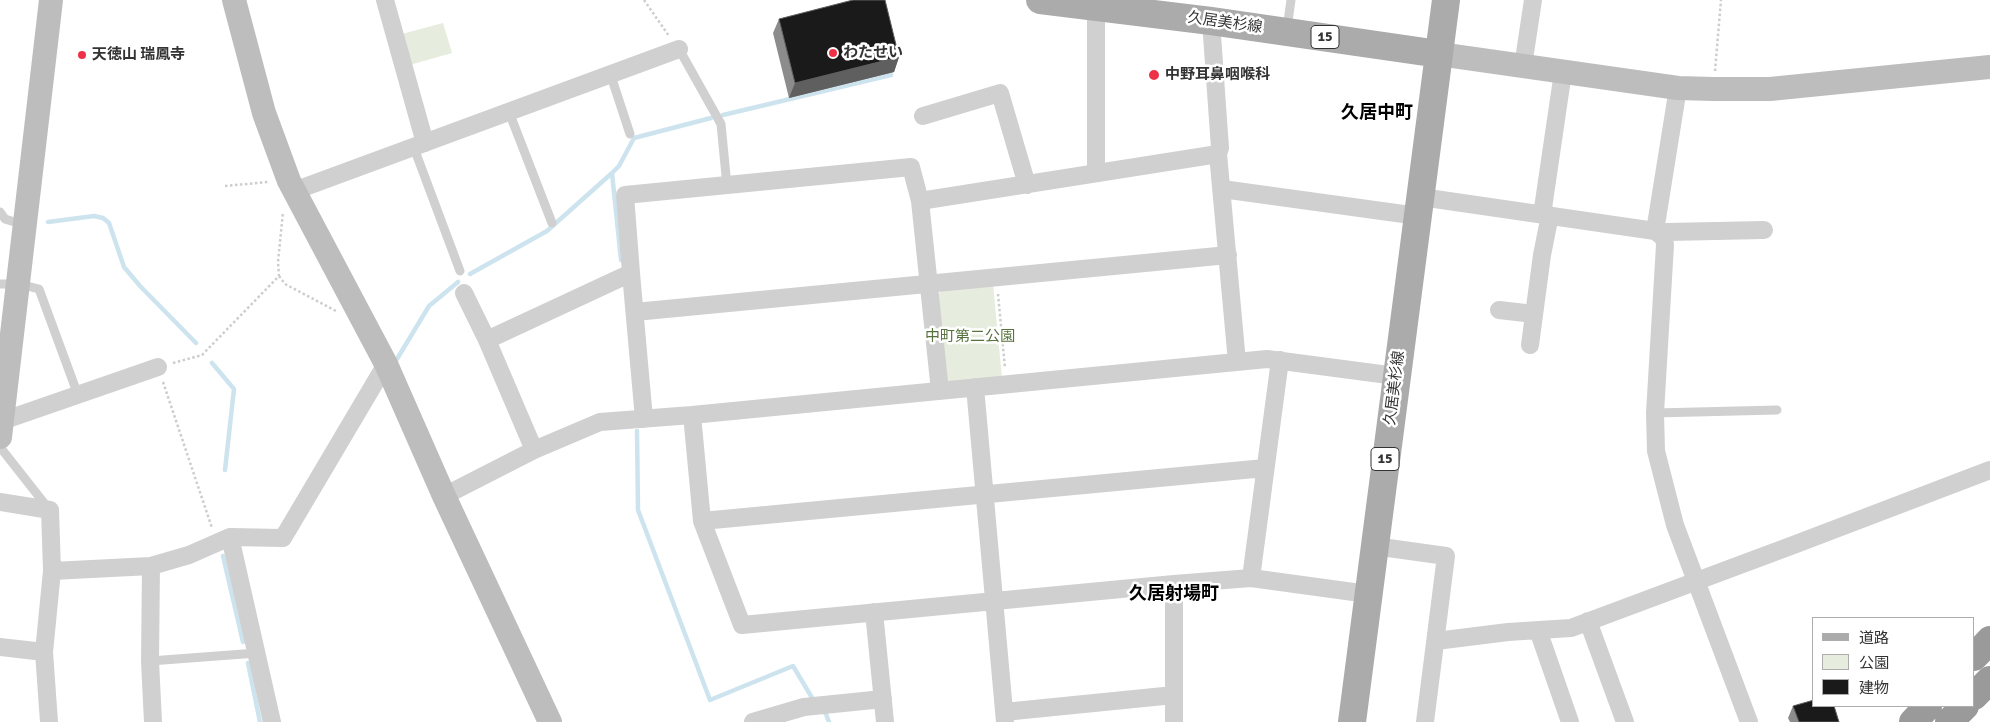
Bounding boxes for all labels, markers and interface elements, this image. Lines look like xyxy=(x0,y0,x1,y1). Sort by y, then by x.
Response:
street label: 久居美杉線 xyxy=(1187,9,1263,37)
road number: 15 xyxy=(1311,26,1339,48)
place label: わたせい xyxy=(843,44,903,62)
place label: 天徳山 瑞鳳寺 xyxy=(92,46,185,64)
marker: わたせい xyxy=(827,47,839,59)
marker: 天徳山 瑞鳳寺 xyxy=(76,49,88,61)
place label: 中野耳鼻咽喉科 xyxy=(1165,66,1270,84)
marker: 中野耳鼻咽喉科 xyxy=(1147,68,1161,82)
district label: 久居中町 xyxy=(1341,102,1413,124)
park label: 中町第二公園 xyxy=(925,328,1015,346)
street label: 久居美杉線 xyxy=(1381,350,1409,426)
road number: 15 xyxy=(1371,448,1399,470)
district label: 久居射場町 xyxy=(1129,583,1219,605)
legend xyxy=(1812,617,1975,707)
text: 道路 xyxy=(1859,629,1889,647)
text: 公園 xyxy=(1859,654,1889,672)
text: 建物 xyxy=(1859,679,1889,697)

